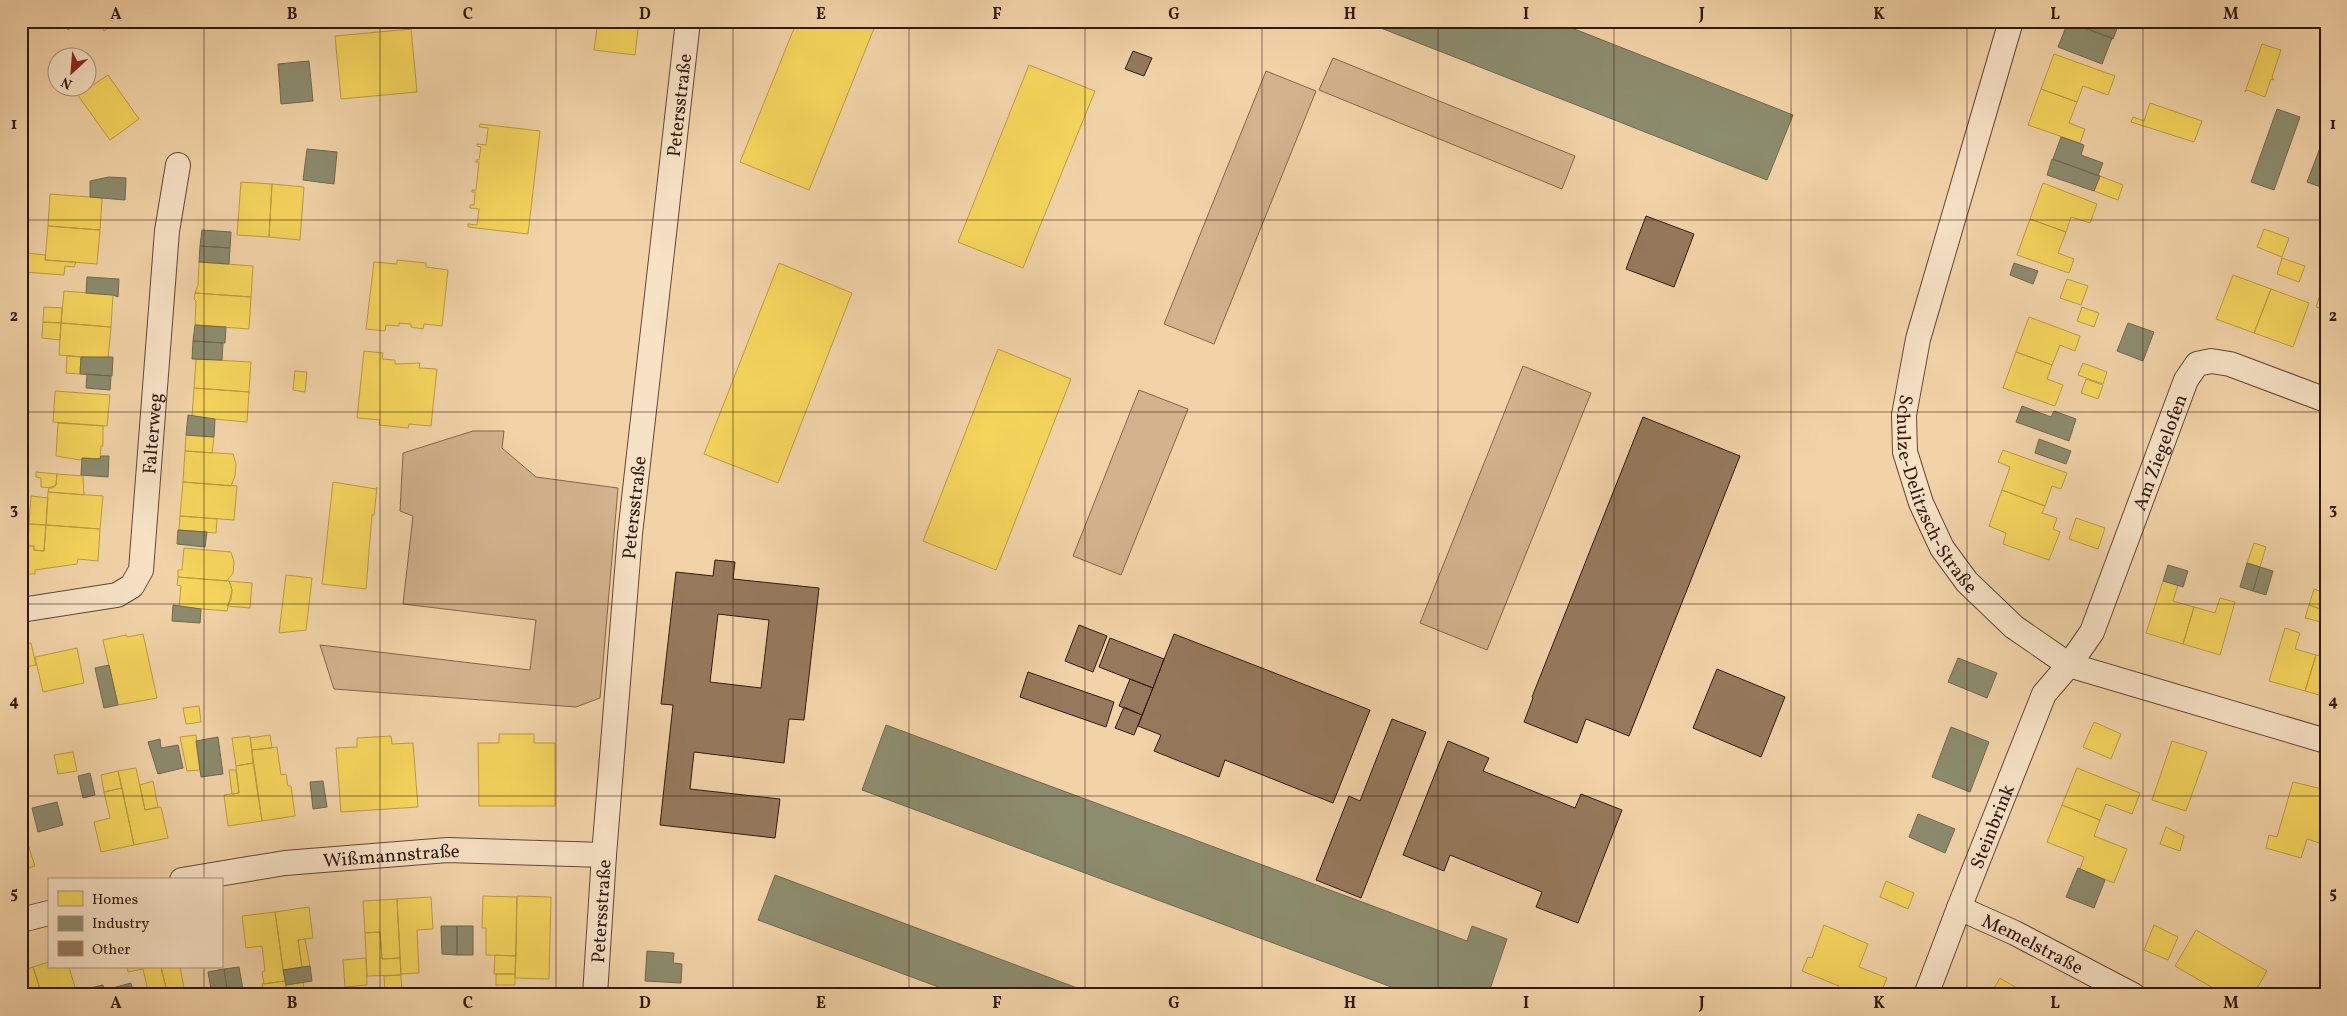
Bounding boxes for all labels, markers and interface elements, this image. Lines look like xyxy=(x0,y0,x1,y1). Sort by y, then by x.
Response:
text: A xyxy=(110,4,122,26)
text: B xyxy=(287,4,298,26)
text: C xyxy=(463,4,473,26)
text: D xyxy=(639,4,651,26)
text: E xyxy=(816,4,826,26)
text: F xyxy=(992,4,1002,26)
text: G xyxy=(1168,4,1180,26)
text: H xyxy=(1344,4,1356,26)
text: I xyxy=(1523,4,1529,26)
text: J xyxy=(1698,4,1705,26)
text: K xyxy=(1873,4,1885,26)
text: L xyxy=(2050,4,2060,26)
text: M xyxy=(2223,4,2239,26)
north arrow xyxy=(48,48,98,98)
street label: Petersstraße xyxy=(662,52,699,158)
text: N xyxy=(58,72,76,93)
text: 1 xyxy=(11,114,17,136)
text: 1 xyxy=(2330,114,2336,136)
text: 2 xyxy=(10,306,18,328)
text: 2 xyxy=(2329,306,2337,328)
street label: Am Ziegelofen xyxy=(2128,391,2195,514)
street label: Falterweg xyxy=(137,392,170,475)
street label: Schulze-Delitzsch-Straße xyxy=(1889,392,1982,600)
street label: Petersstraße xyxy=(617,455,654,560)
text: 3 xyxy=(10,499,18,521)
text: 3 xyxy=(2329,499,2337,521)
text: 4 xyxy=(9,691,19,713)
text: 4 xyxy=(2328,691,2338,713)
street label: Steinbrink xyxy=(1965,781,2022,873)
street label: Wißmannstraße xyxy=(322,839,460,875)
street label: Petersstraße xyxy=(586,859,619,964)
legend xyxy=(48,878,222,968)
text: 5 xyxy=(10,883,18,905)
text: 5 xyxy=(2329,883,2337,905)
text: Homes xyxy=(92,890,138,911)
street label: Memelstraße xyxy=(1977,909,2087,982)
text: Industry xyxy=(92,914,149,935)
text: Other xyxy=(92,940,131,961)
text: A xyxy=(110,993,122,1015)
text: B xyxy=(287,993,298,1015)
text: C xyxy=(463,993,473,1015)
text: D xyxy=(639,993,651,1015)
text: E xyxy=(816,993,826,1015)
text: F xyxy=(992,993,1002,1015)
text: G xyxy=(1168,993,1180,1015)
text: H xyxy=(1344,993,1356,1015)
text: I xyxy=(1523,993,1529,1015)
text: J xyxy=(1698,993,1705,1015)
text: K xyxy=(1873,993,1885,1015)
text: L xyxy=(2050,993,2060,1015)
text: M xyxy=(2223,993,2239,1015)

